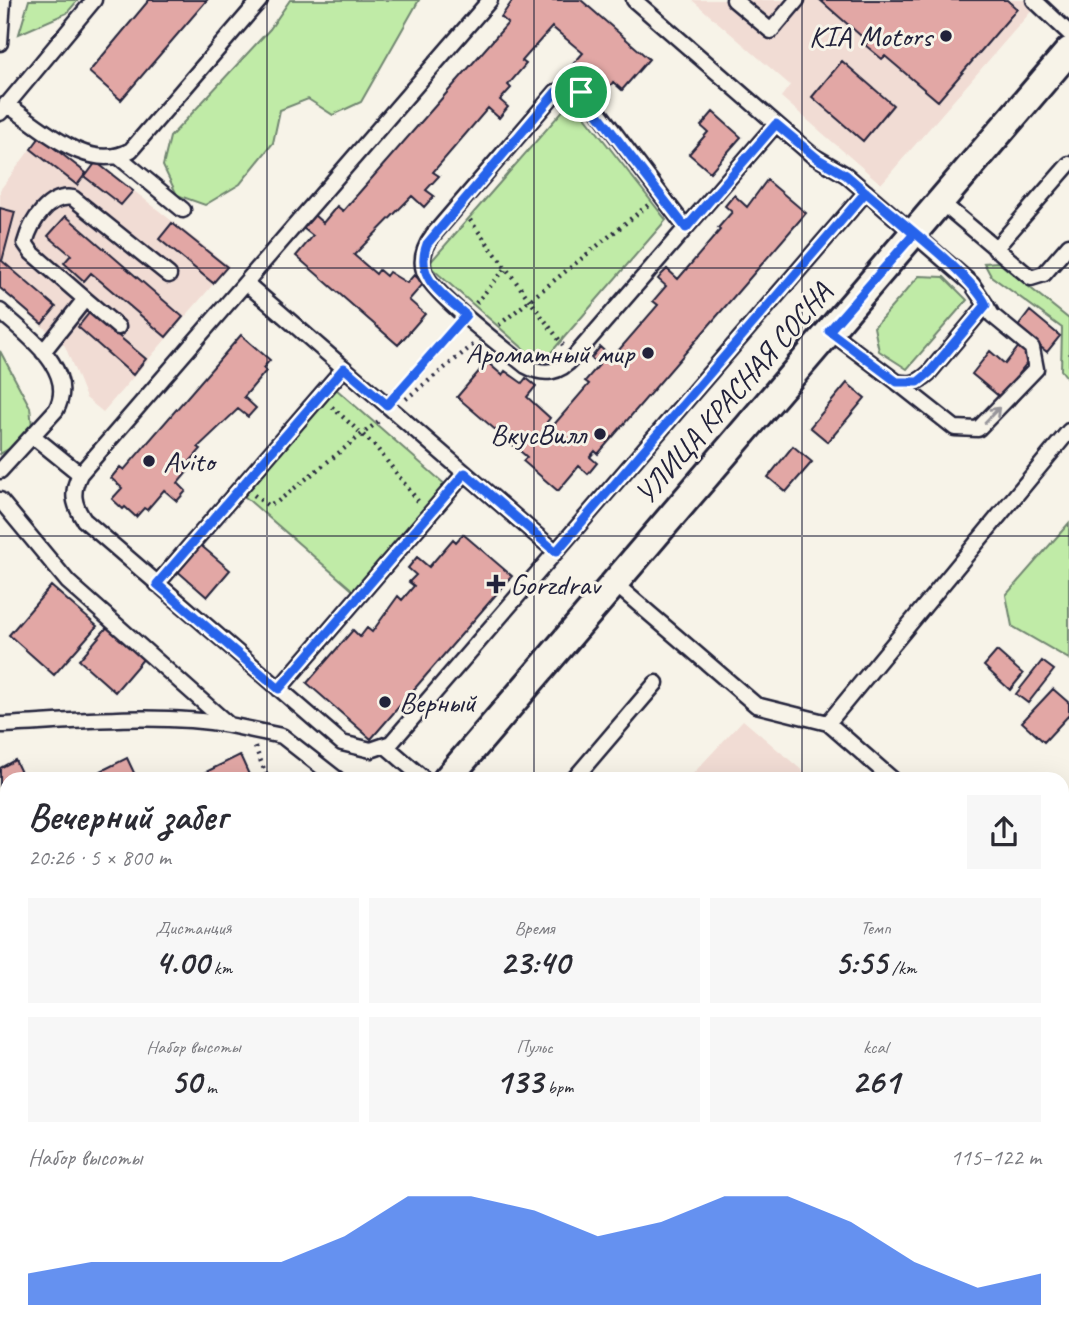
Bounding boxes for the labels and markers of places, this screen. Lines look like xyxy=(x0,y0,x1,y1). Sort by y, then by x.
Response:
place label: KIA Motors xyxy=(809,17,935,55)
marker: KIA Motors xyxy=(938,28,954,44)
pin xyxy=(551,62,611,122)
place label: Ароматный мир xyxy=(466,334,636,372)
marker: Ароматный мир xyxy=(640,345,656,361)
place label: ВкусВилл xyxy=(490,415,588,453)
marker: ВкусВилл xyxy=(592,426,608,442)
place label: Avito xyxy=(163,442,218,480)
marker: Avito xyxy=(141,453,157,469)
place label: Gorzdrav xyxy=(510,565,602,603)
marker: Gorzdrav xyxy=(488,576,504,592)
place label: Верный xyxy=(399,683,477,721)
marker: Верный xyxy=(377,694,393,710)

